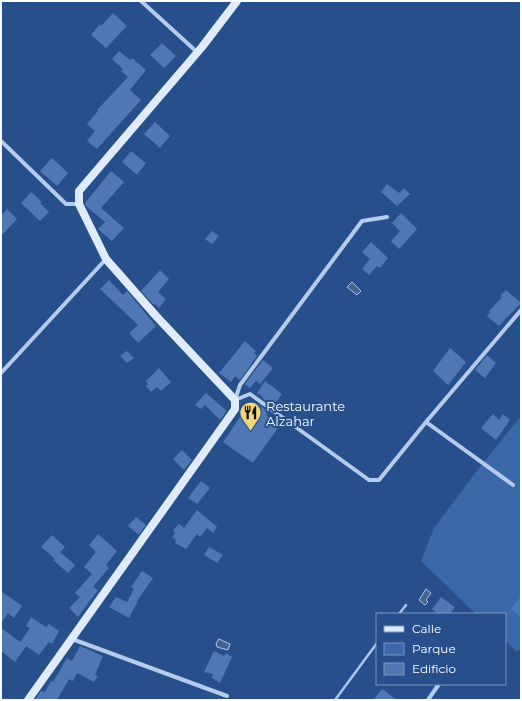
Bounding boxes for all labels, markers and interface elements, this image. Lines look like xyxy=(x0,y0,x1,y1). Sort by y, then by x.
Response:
place label: Restaurante Alzahar xyxy=(266,398,345,429)
restaurant icon: Restaurante Alzahar xyxy=(238,400,264,433)
legend xyxy=(376,613,506,685)
text: Calle xyxy=(412,621,441,636)
text: Parque xyxy=(412,641,456,656)
text: Edificio xyxy=(412,661,456,676)

